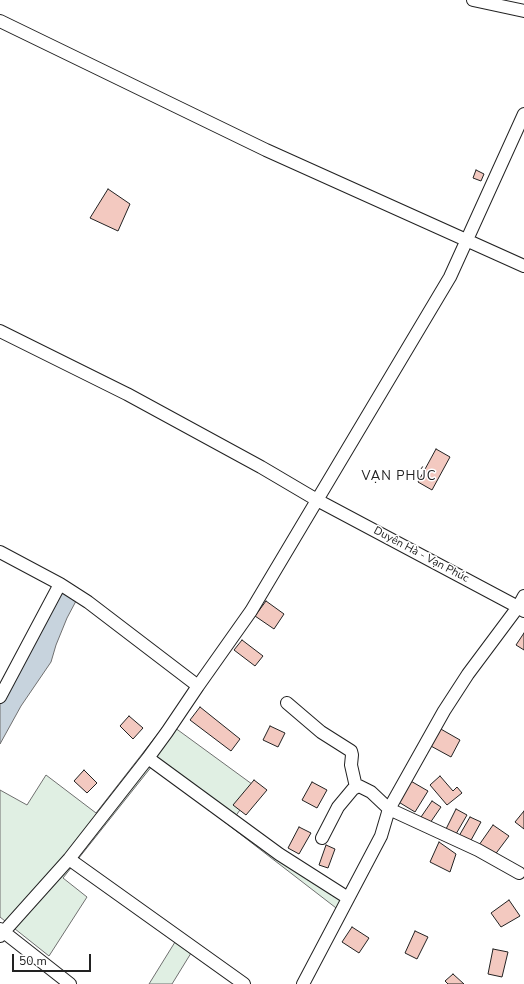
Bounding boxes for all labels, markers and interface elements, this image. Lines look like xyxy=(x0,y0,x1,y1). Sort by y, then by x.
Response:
district label: VẠN PHÚC xyxy=(361,469,437,485)
street label: Duyên Hà - Vạn Phúc xyxy=(371,524,471,586)
scale bar xyxy=(14,946,93,972)
text: 50 m xyxy=(19,953,47,969)

